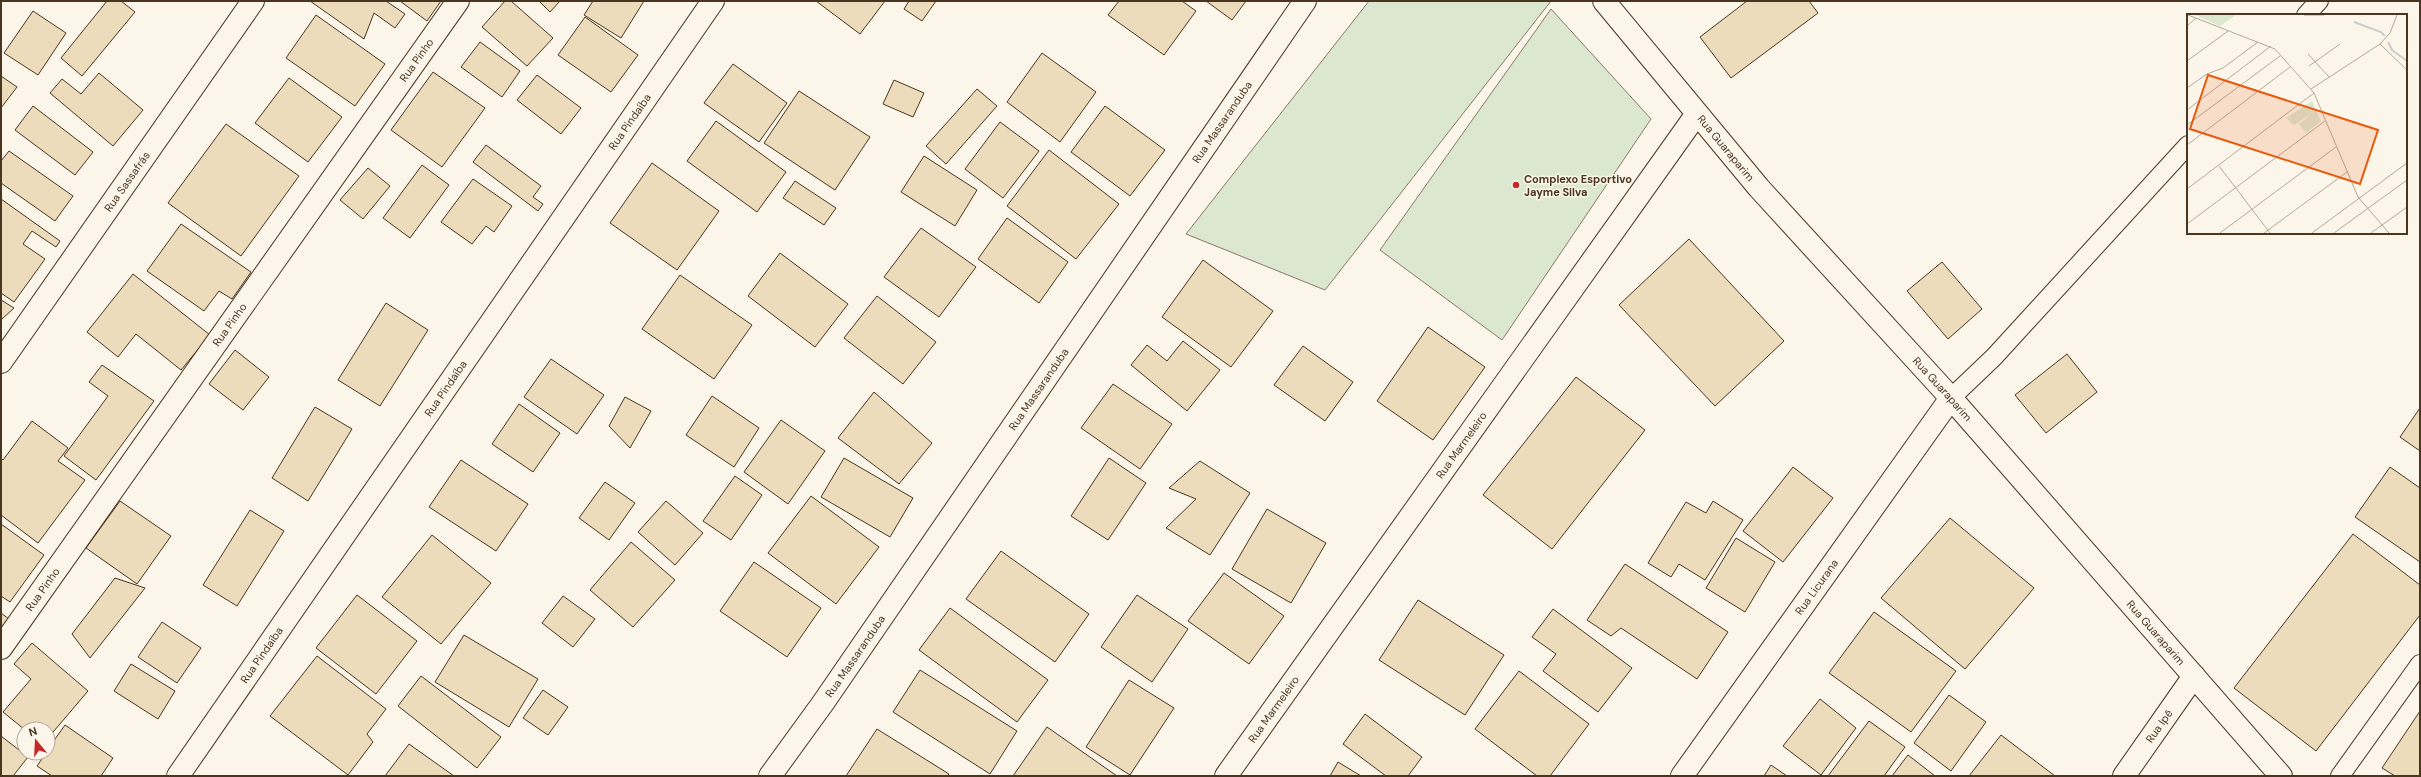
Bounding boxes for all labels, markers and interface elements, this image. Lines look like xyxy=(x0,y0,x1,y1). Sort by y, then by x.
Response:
inset map xyxy=(2187,14,2407,234)
street label: Rua Pinho xyxy=(396,35,437,84)
street label: Rua Massaranduba xyxy=(1189,78,1255,166)
street label: Rua Pindaíba xyxy=(605,91,654,153)
street label: Rua Guaraparim xyxy=(1694,112,1758,184)
street label: Rua Sassafrás xyxy=(101,149,153,215)
place label: Complexo Esportivo Jayme Silva xyxy=(1524,172,1632,199)
marker: Complexo Esportivo Jayme Silva xyxy=(1511,180,1521,190)
street label: Rua Pinho xyxy=(209,300,250,349)
street label: Rua Massaranduba xyxy=(1005,345,1072,433)
street label: Rua Guaraparim xyxy=(1910,354,1975,424)
street label: Rua Pindaíba xyxy=(421,358,470,419)
street label: Rua Marmeleiro xyxy=(1433,409,1490,481)
street label: Rua Licurana xyxy=(1792,556,1841,618)
street label: Rua Pinho xyxy=(22,565,63,614)
street label: Rua Guaraparim xyxy=(2124,597,2188,668)
street label: Rua Massaranduba xyxy=(822,612,888,700)
street label: Rua Pindaíba xyxy=(237,624,286,686)
street label: Rua Marmeleiro xyxy=(1245,673,1302,745)
street label: Rua Ipê xyxy=(2142,707,2175,745)
north arrow xyxy=(16,721,56,761)
text: N xyxy=(27,724,39,739)

